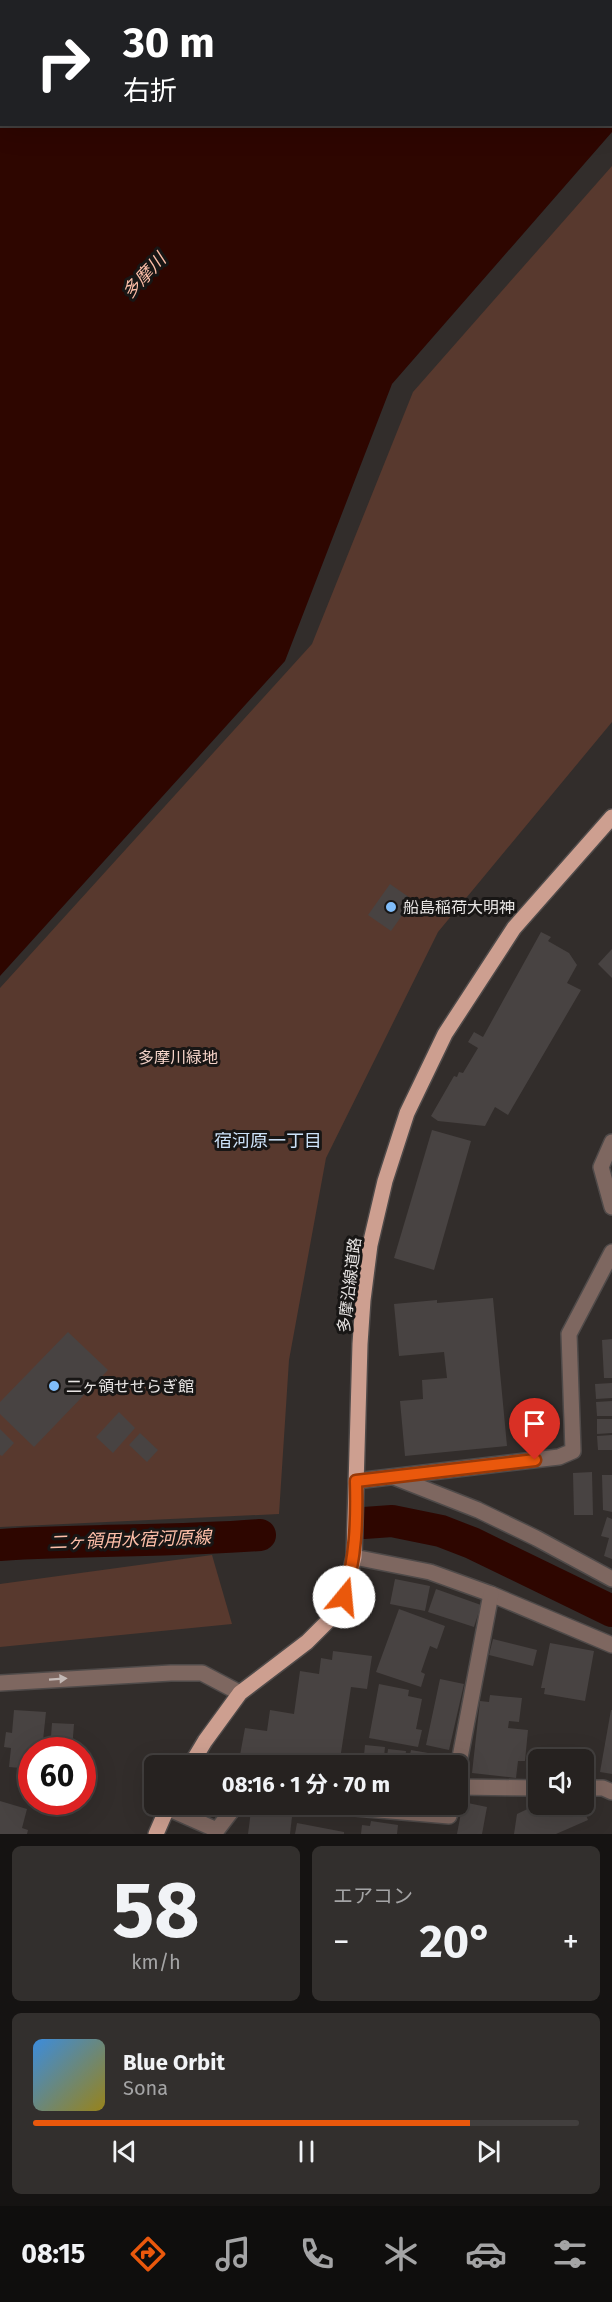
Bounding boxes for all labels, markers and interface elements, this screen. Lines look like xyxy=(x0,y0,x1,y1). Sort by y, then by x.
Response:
text: 30 m xyxy=(123,18,215,68)
icon: right xyxy=(24,24,102,102)
text: 右折 xyxy=(123,75,177,107)
water label: 多摩川 xyxy=(118,247,172,303)
place label: 船島稲荷大明神 xyxy=(403,898,515,917)
marker: 船島稲荷大明神 xyxy=(384,900,398,914)
park label: 多摩川緑地 xyxy=(138,1048,218,1067)
district label: 宿河原一丁目 xyxy=(214,1130,322,1152)
street label: 多摩沿線道路 xyxy=(334,1236,365,1334)
place label: 二ヶ領せせらぎ館 xyxy=(66,1377,194,1396)
marker: 二ヶ領せせらぎ館 xyxy=(47,1379,61,1393)
pin xyxy=(509,1398,560,1460)
icon: arrive xyxy=(518,1407,551,1440)
water label: 二ヶ領用水宿河原線 xyxy=(49,1526,213,1554)
position arrow xyxy=(312,1565,376,1629)
one-way arrow xyxy=(49,1674,68,1683)
speed limit sign: 60 xyxy=(18,1737,96,1815)
map controls xyxy=(528,1749,594,1815)
button: sound xyxy=(528,1749,594,1815)
text: 08:16 · 1 分 · 70 m xyxy=(222,1771,390,1798)
text: 58 xyxy=(112,1864,200,1958)
text: エアコン xyxy=(333,1884,413,1908)
text: 20° xyxy=(419,1915,493,1969)
text: − xyxy=(333,1922,350,1962)
text: + xyxy=(563,1922,579,1962)
text: km/h xyxy=(131,1950,181,1974)
text: Blue Orbit xyxy=(123,2049,225,2076)
text: Sona xyxy=(123,2076,168,2100)
icon: previous xyxy=(108,2135,141,2168)
icon: pause xyxy=(290,2135,323,2168)
icon: next xyxy=(472,2135,505,2168)
icon: directions xyxy=(127,2233,169,2275)
icon: music xyxy=(212,2233,254,2275)
icon: phone xyxy=(296,2233,338,2275)
icon: climate xyxy=(380,2233,422,2275)
icon: car xyxy=(465,2233,507,2275)
icon: filters xyxy=(549,2233,591,2275)
text: 08:15 xyxy=(21,2238,85,2270)

